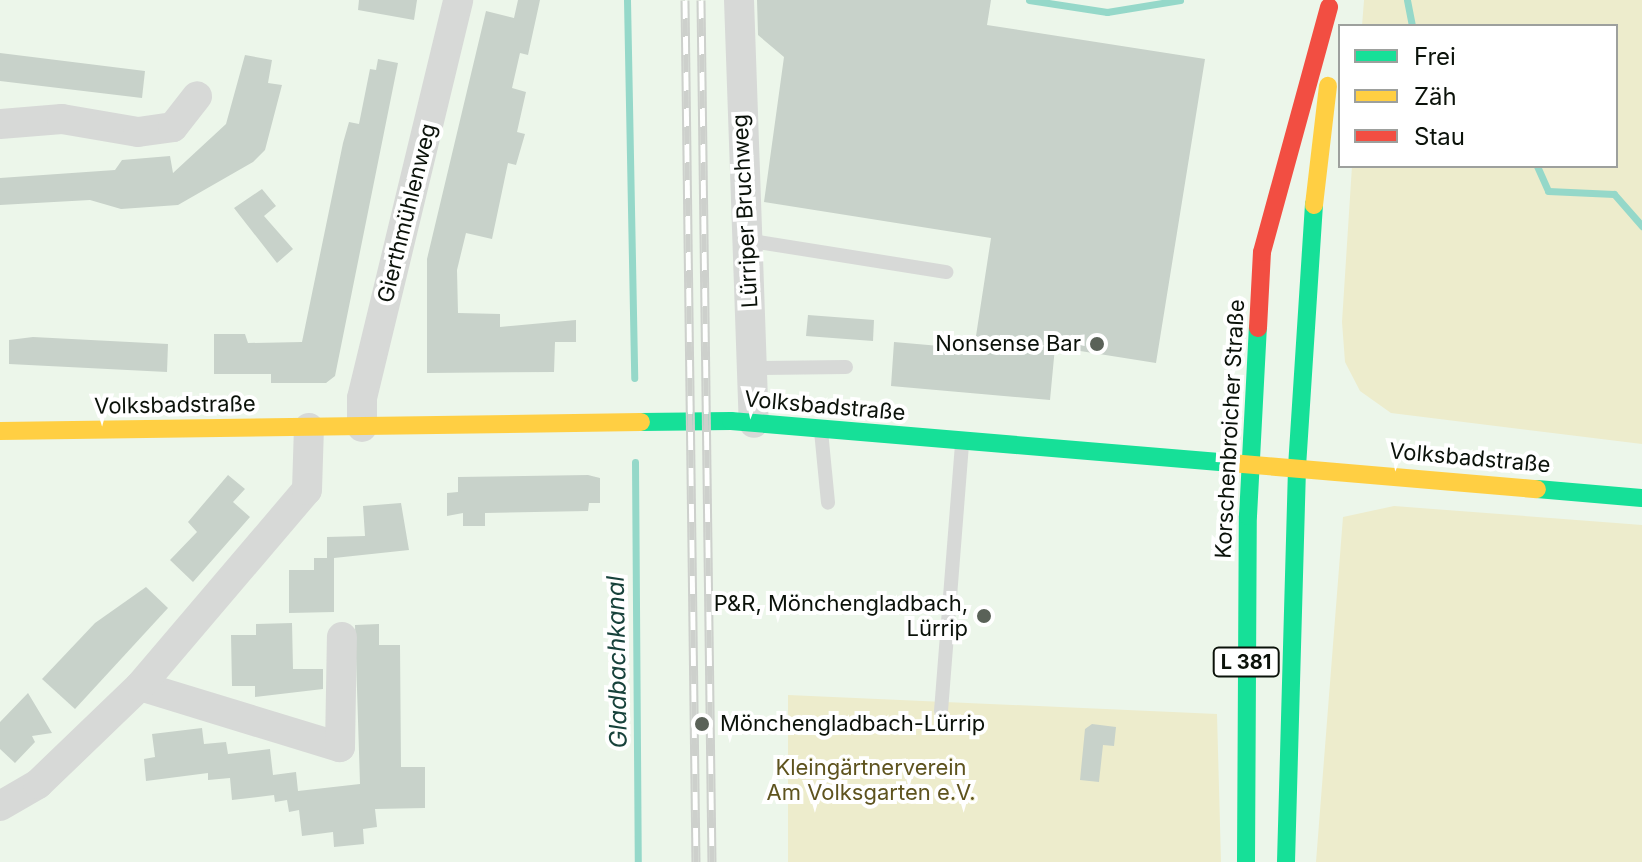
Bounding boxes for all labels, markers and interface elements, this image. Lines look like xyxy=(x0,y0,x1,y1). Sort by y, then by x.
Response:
legend xyxy=(1338,24,1618,168)
text: Frei xyxy=(1414,42,1456,71)
text: Zäh xyxy=(1414,82,1457,111)
street label: Lürriper Bruchweg xyxy=(727,113,763,309)
street label: Gierthmühlenweg xyxy=(372,121,442,305)
text: Stau xyxy=(1414,122,1465,151)
street label: Korschenbroicher Straße xyxy=(1210,299,1250,559)
place label: Nonsense Bar xyxy=(935,331,1081,357)
marker: Nonsense Bar xyxy=(1088,335,1106,353)
street label: Volksbadstraße xyxy=(743,386,907,426)
street label: Volksbadstraße xyxy=(94,390,256,420)
street label: Volksbadstraße xyxy=(1388,438,1552,478)
water label: Gladbachkanal xyxy=(601,575,633,749)
place label: P&R, Mönchengladbach, Lürrip xyxy=(714,590,968,642)
marker: P&R, Mönchengladbach, Lürrip xyxy=(975,607,993,625)
road number: L 381 xyxy=(1212,646,1280,678)
place label: Mönchengladbach-Lürrip xyxy=(720,711,985,737)
marker: Mönchengladbach-Lürrip xyxy=(691,713,713,735)
park label: Kleingärtnerverein Am Volksgarten e.V. xyxy=(767,754,975,806)

